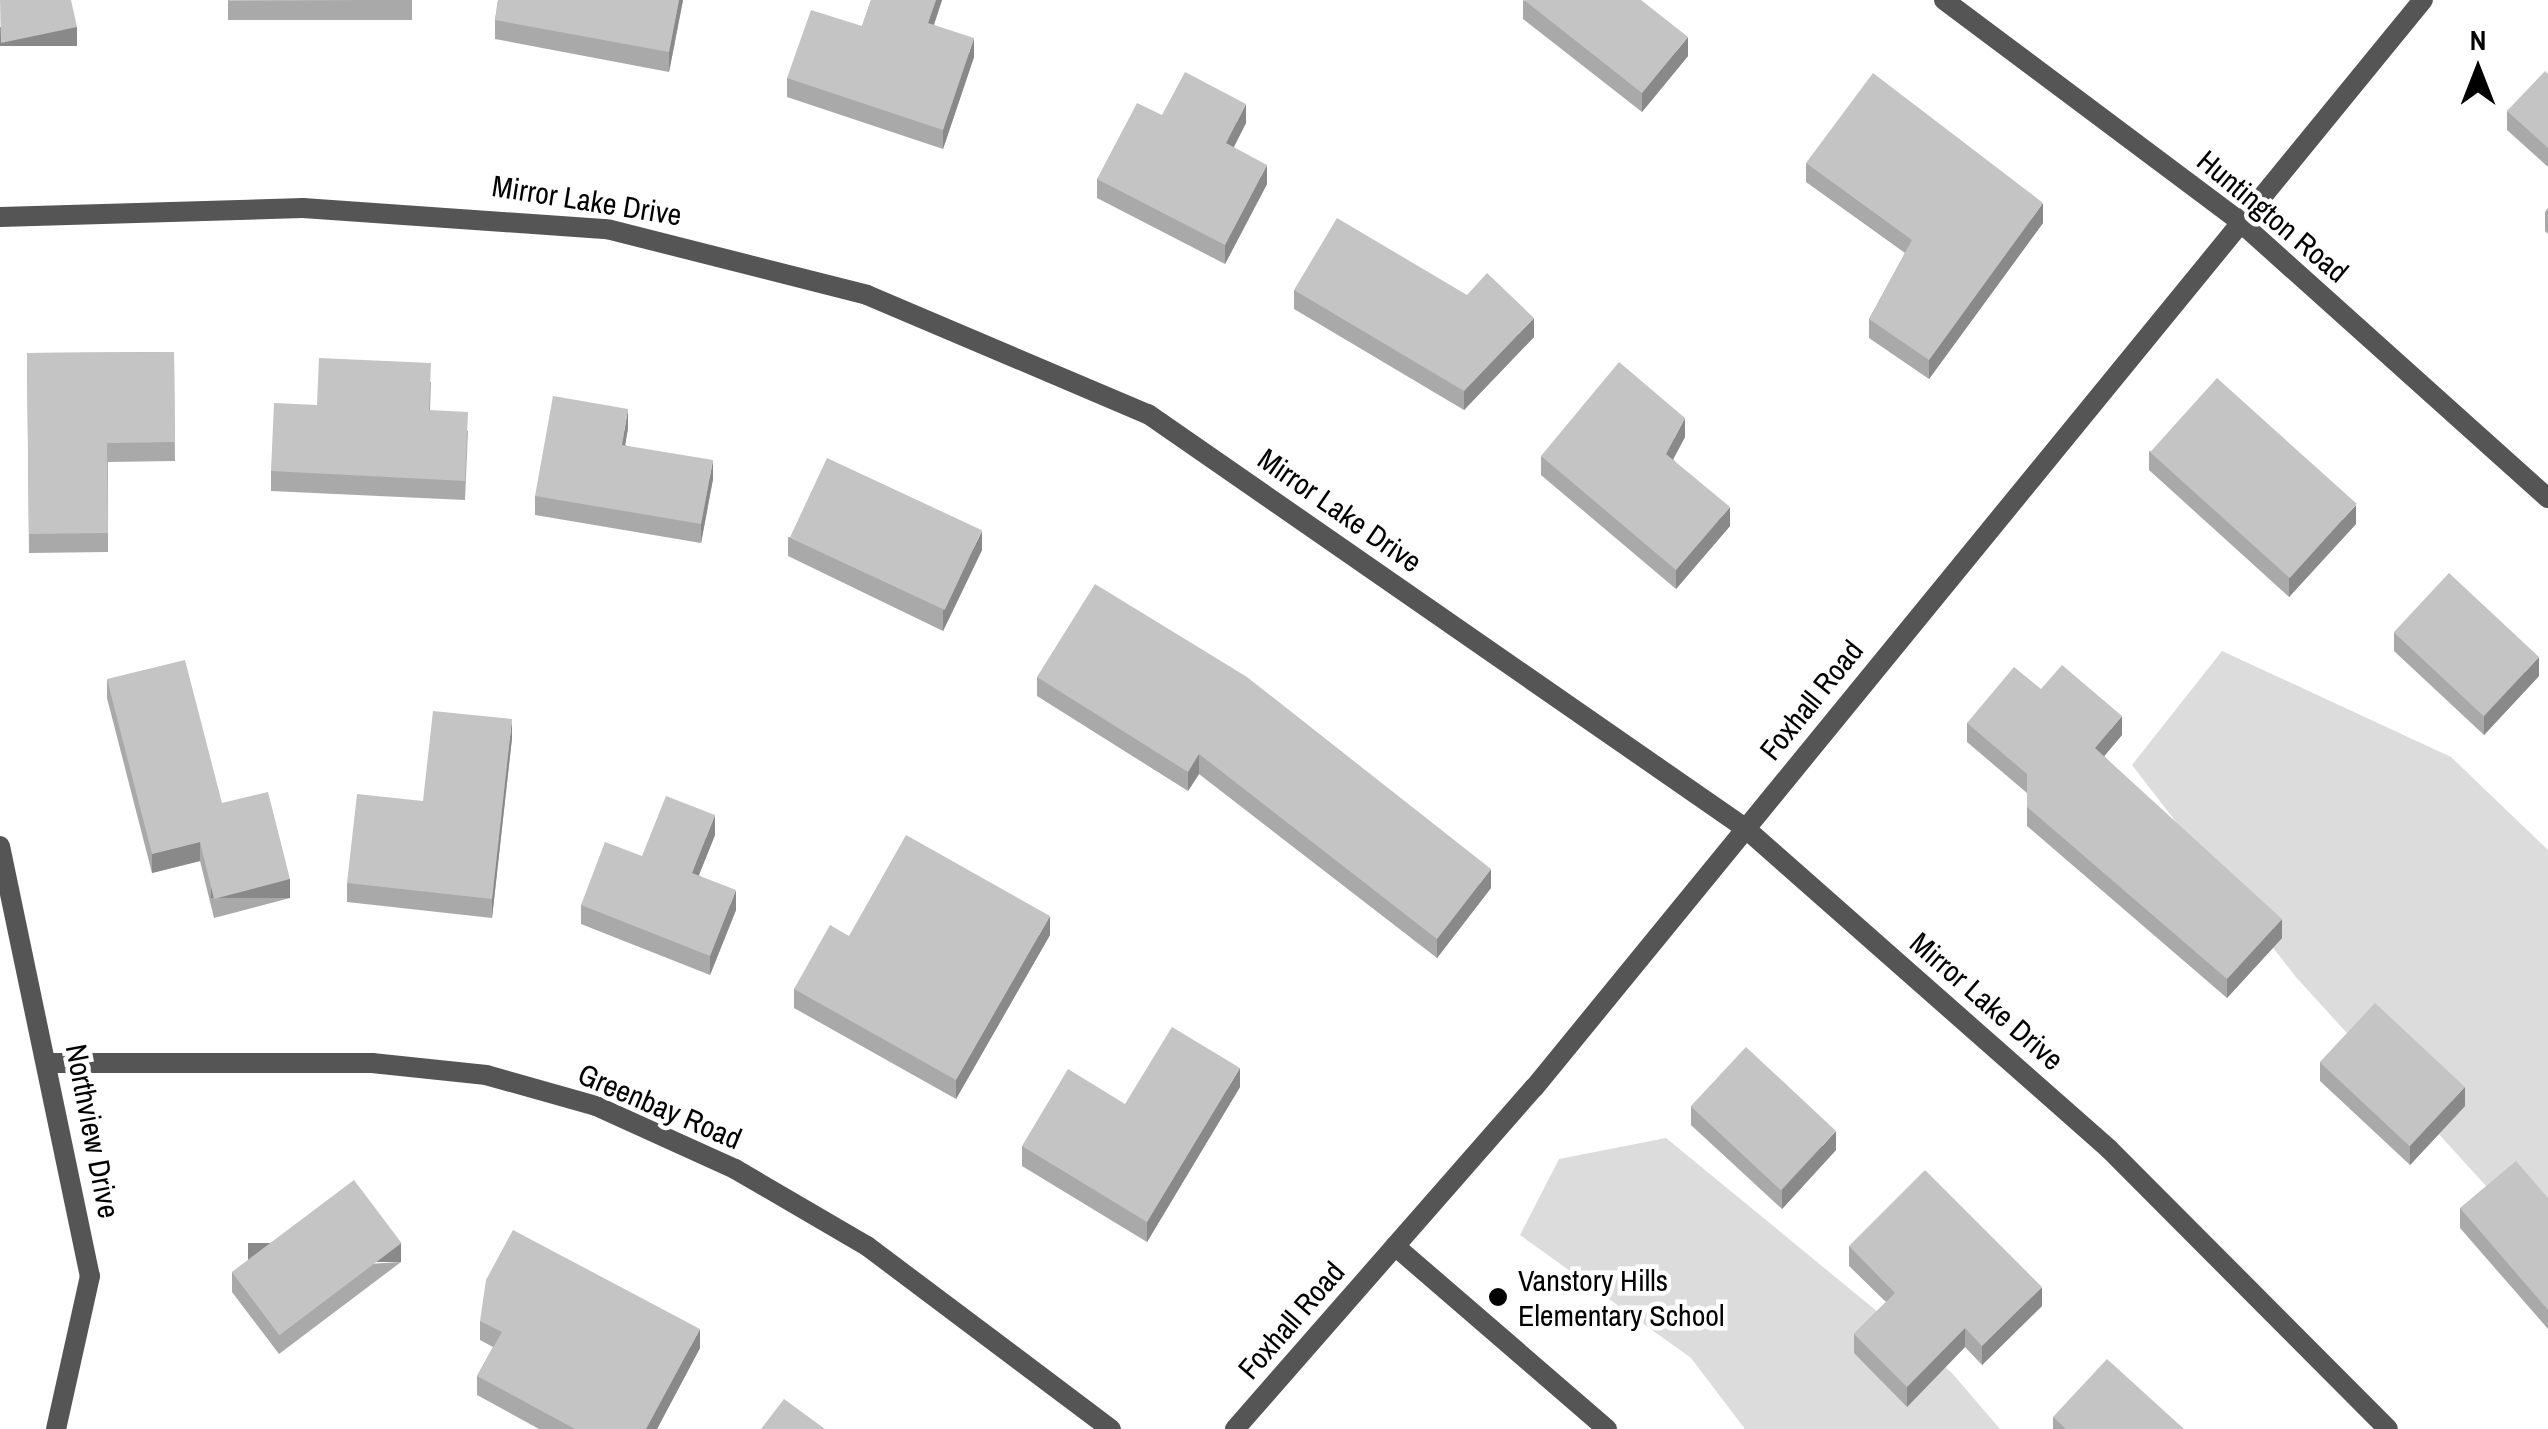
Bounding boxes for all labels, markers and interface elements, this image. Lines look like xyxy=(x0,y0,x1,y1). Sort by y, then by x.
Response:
north arrow xyxy=(2428,20,2528,120)
text: N xyxy=(2470,21,2486,59)
street label: Huntington Road xyxy=(2190,142,2356,290)
street label: Mirror Lake Drive xyxy=(490,167,684,233)
street label: Mirror Lake Drive xyxy=(1251,440,1429,580)
street label: Foxhall Road xyxy=(1752,633,1870,767)
street label: Mirror Lake Drive xyxy=(1903,925,2071,1077)
street label: Northview Drive xyxy=(59,1041,127,1221)
street label: Greenbay Road xyxy=(573,1056,747,1156)
street label: Foxhall Road xyxy=(1230,1254,1352,1386)
place label: Vanstory Hills Elementary School xyxy=(1518,1262,1724,1332)
marker: Vanstory Hills Elementary School xyxy=(1487,1286,1509,1308)

